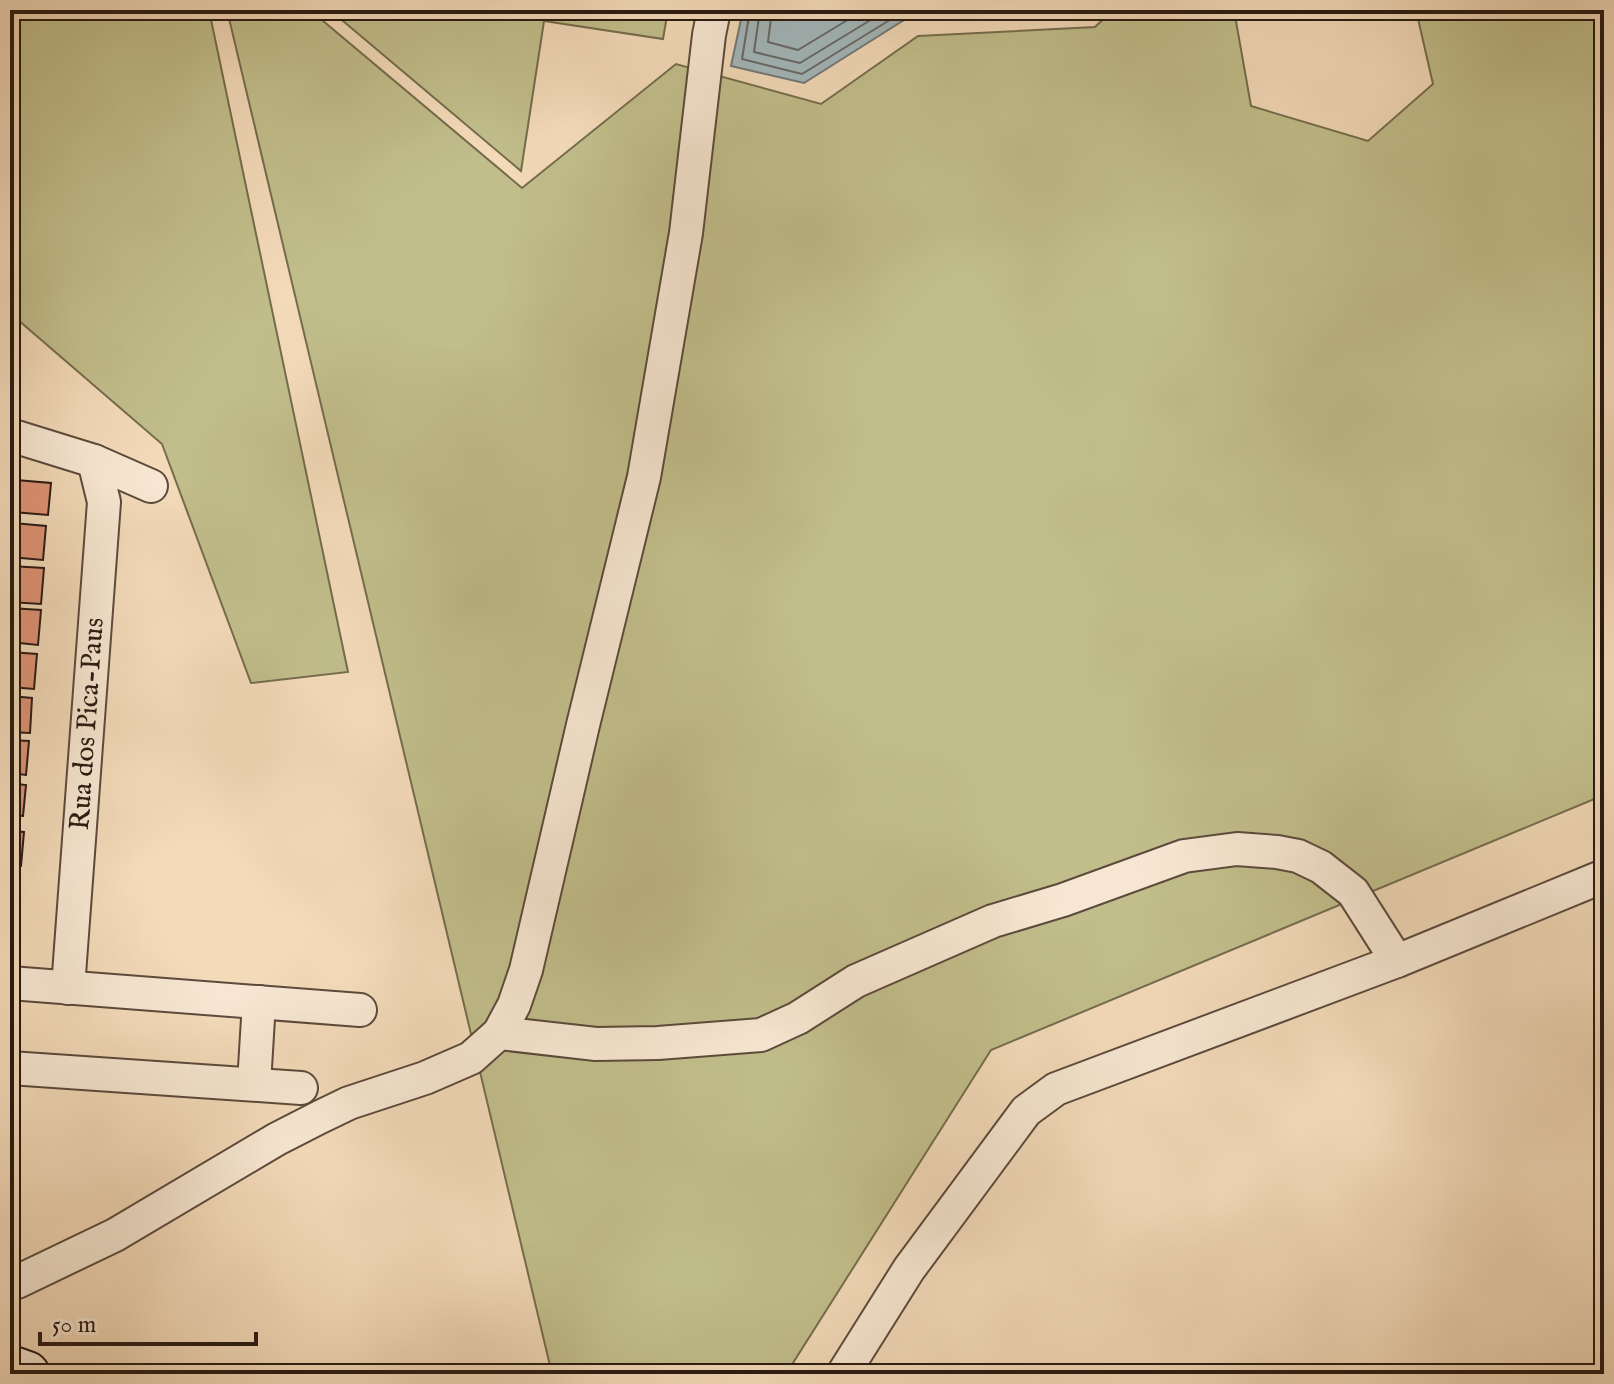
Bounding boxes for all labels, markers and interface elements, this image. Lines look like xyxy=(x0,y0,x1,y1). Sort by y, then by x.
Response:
street label: Rua dos Pica-Paus xyxy=(63,617,113,831)
scale bar xyxy=(40,1296,256,1346)
text: 50 m xyxy=(52,1310,96,1341)

